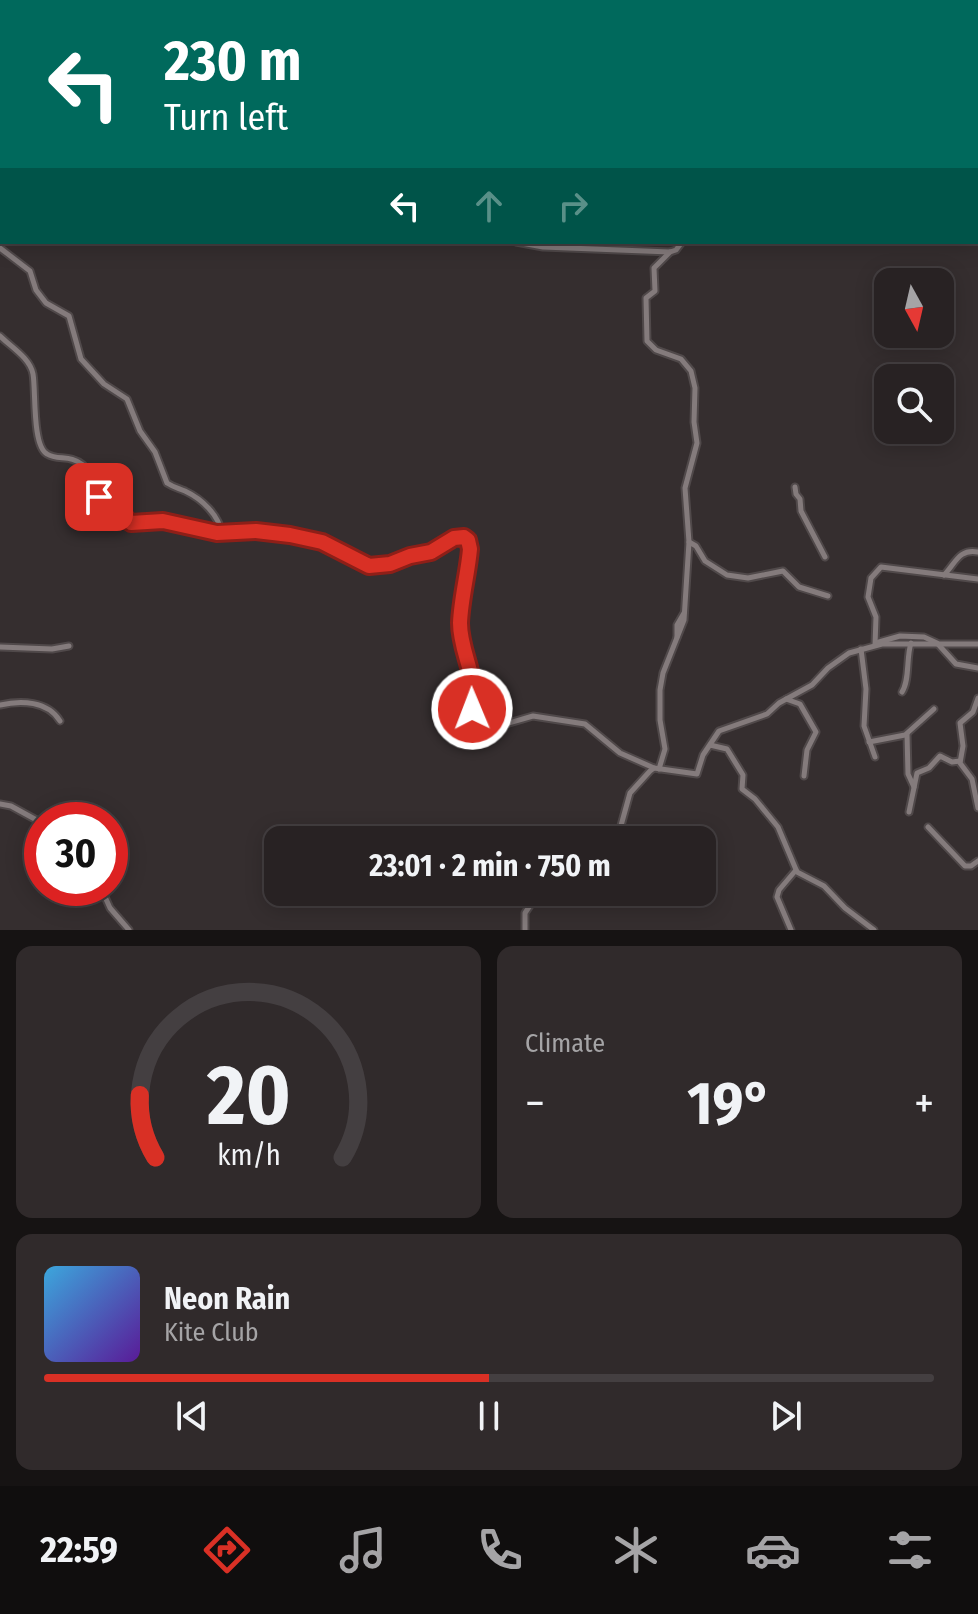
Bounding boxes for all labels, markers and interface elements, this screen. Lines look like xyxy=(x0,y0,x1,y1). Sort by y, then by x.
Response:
text: 230 m xyxy=(164,28,301,95)
icon: left xyxy=(32,32,136,136)
text: Turn left xyxy=(164,96,288,140)
icon: left xyxy=(383,184,427,228)
icon: ahead xyxy=(467,184,511,228)
icon: right xyxy=(551,184,595,228)
north arrow xyxy=(874,268,954,348)
map controls xyxy=(874,268,954,444)
button: search xyxy=(874,364,954,444)
pin xyxy=(65,463,133,531)
icon: arrive xyxy=(77,475,121,519)
position arrow xyxy=(430,667,514,751)
speed limit sign: 30 xyxy=(24,802,128,906)
text: 23:01 · 2 min · 750 m xyxy=(369,848,611,884)
text: Climate xyxy=(525,1028,605,1059)
text: 20 xyxy=(206,1046,290,1146)
text: 19° xyxy=(687,1068,772,1140)
text: − xyxy=(525,1077,545,1130)
text: + xyxy=(914,1077,934,1130)
text: km/h xyxy=(217,1138,280,1173)
text: Neon Rain xyxy=(164,1281,290,1317)
text: Kite Club xyxy=(164,1317,259,1348)
icon: previous xyxy=(170,1394,214,1438)
icon: pause xyxy=(467,1394,511,1438)
icon: next xyxy=(764,1394,808,1438)
icon: directions xyxy=(199,1522,255,1578)
icon: music xyxy=(335,1522,391,1578)
icon: phone xyxy=(472,1522,528,1578)
icon: climate xyxy=(608,1522,664,1578)
icon: car xyxy=(745,1522,801,1578)
icon: filters xyxy=(882,1522,938,1578)
text: 22:59 xyxy=(40,1528,118,1572)

